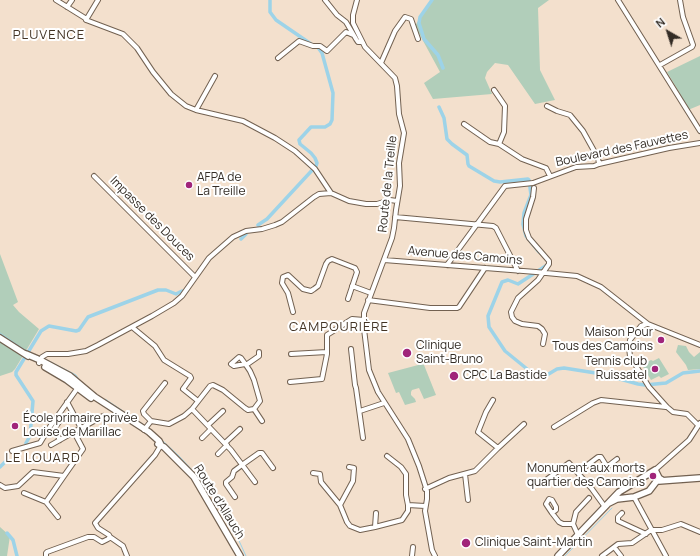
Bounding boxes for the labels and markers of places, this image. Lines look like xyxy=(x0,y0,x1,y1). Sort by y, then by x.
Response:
place label: AFPA de La Treille xyxy=(197,171,245,199)
marker: AFPA de La Treille xyxy=(184,180,194,190)
place label: Maison Pour Tous des Camoins xyxy=(552,326,653,354)
marker: Maison Pour Tous des Camoins xyxy=(656,335,666,345)
place label: Clinique Saint-Bruno xyxy=(416,339,483,367)
marker: Clinique Saint-Bruno xyxy=(401,347,413,359)
place label: Tennis club Ruissatel xyxy=(585,355,647,383)
marker: Tennis club Ruissatel xyxy=(650,364,660,374)
place label: CPC La Bastide xyxy=(463,369,547,383)
marker: CPC La Bastide xyxy=(448,370,460,382)
place label: École primaire privée Louise de Marillac xyxy=(23,412,137,440)
marker: École primaire privée Louise de Marillac xyxy=(10,421,20,431)
place label: Monument aux morts quartier des Camoins xyxy=(527,462,645,490)
marker: Monument aux morts quartier des Camoins xyxy=(648,471,658,481)
place label: Clinique Saint-Martin xyxy=(475,536,592,550)
marker: Clinique Saint-Martin xyxy=(460,537,472,549)

